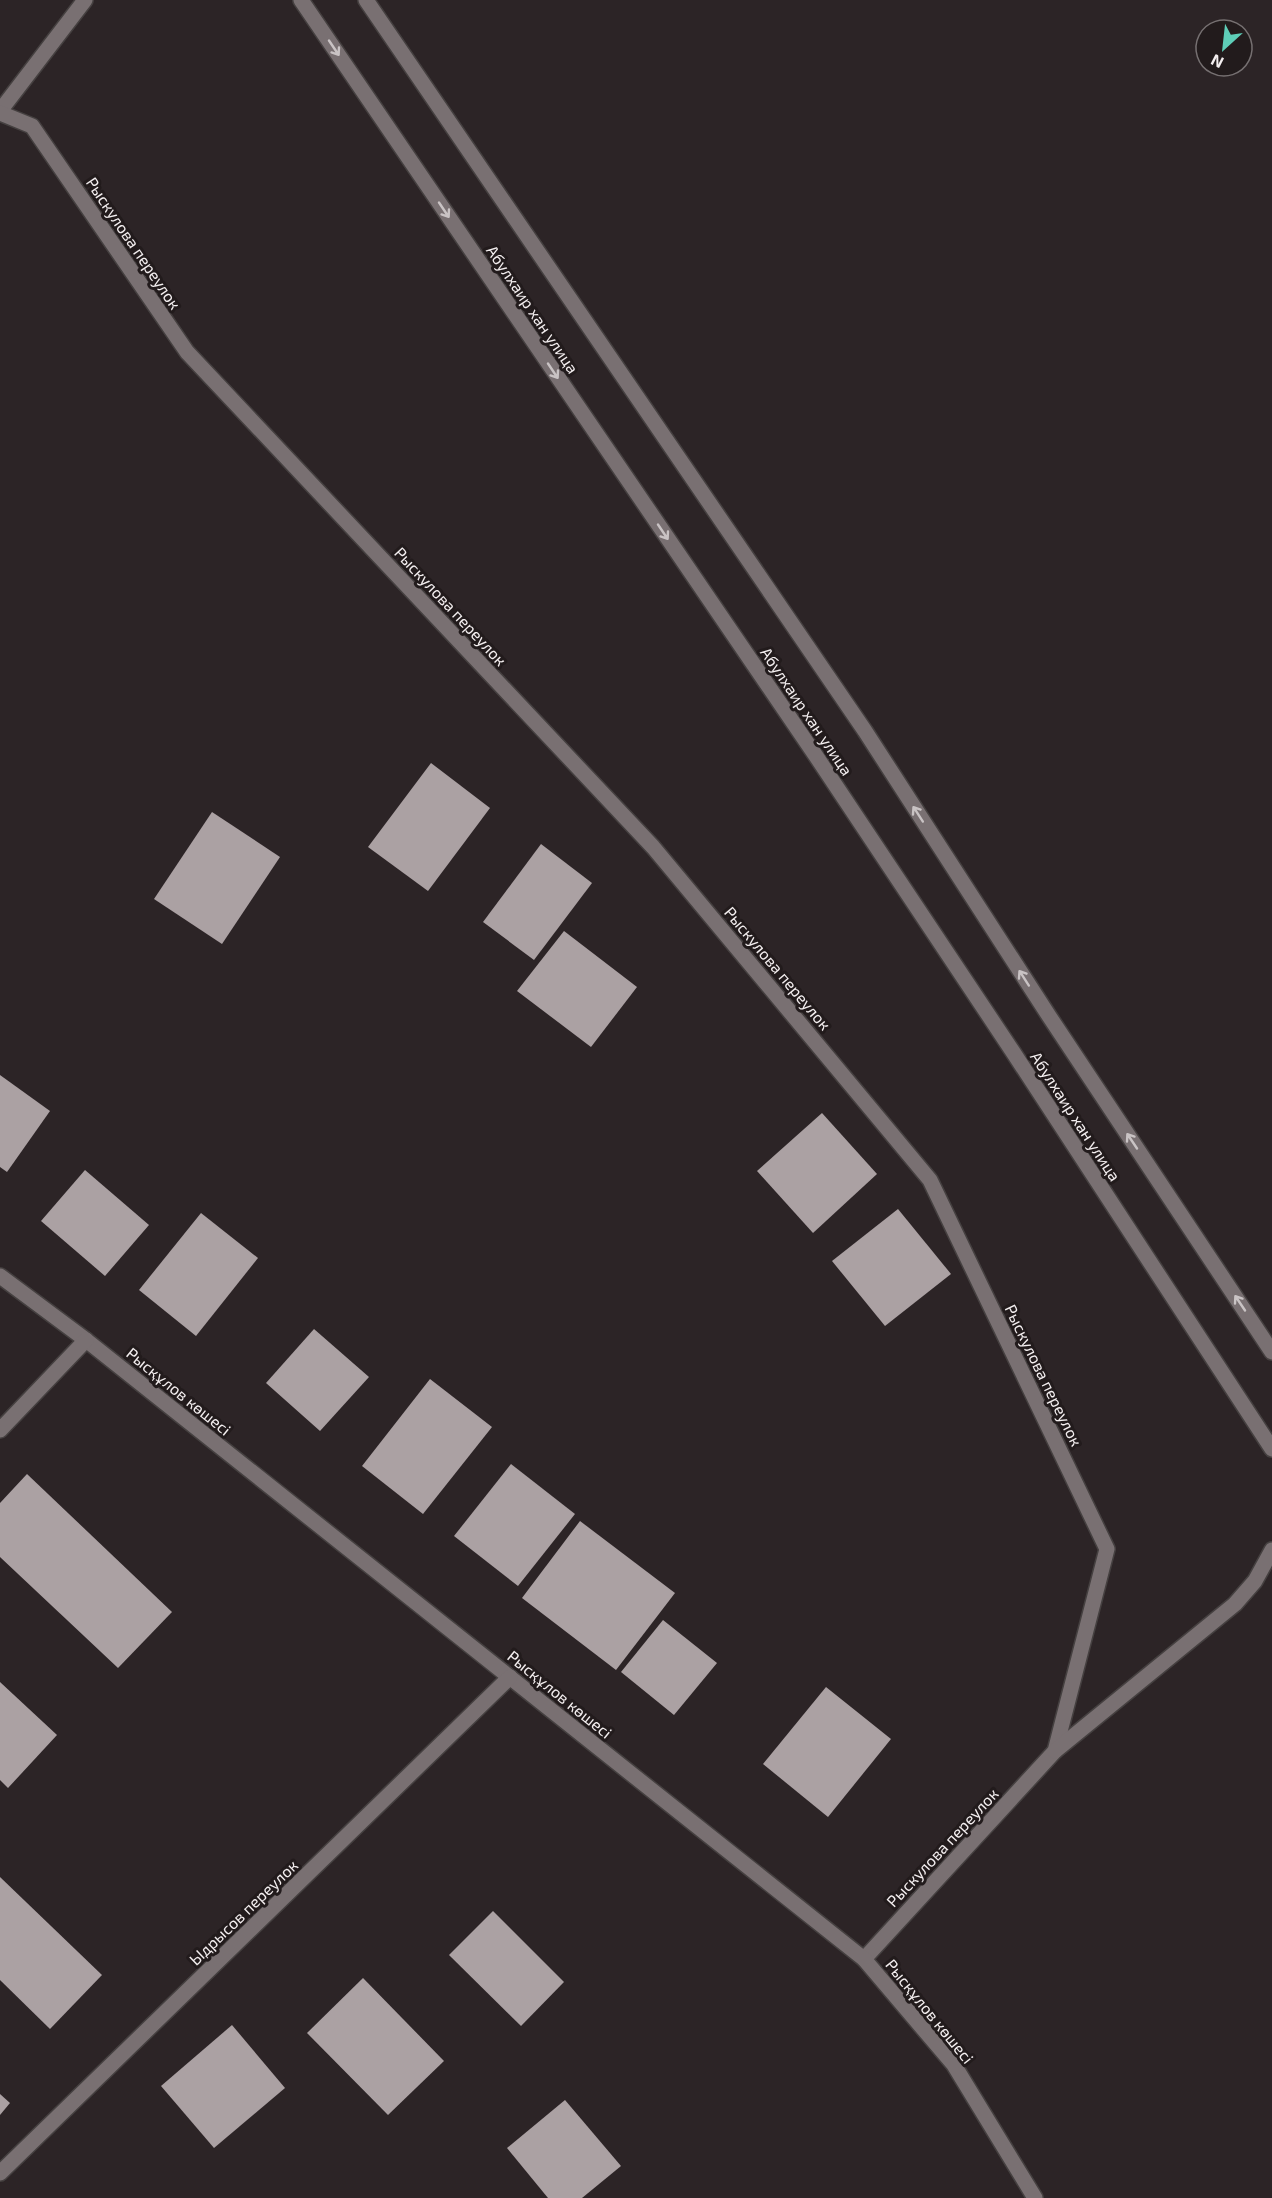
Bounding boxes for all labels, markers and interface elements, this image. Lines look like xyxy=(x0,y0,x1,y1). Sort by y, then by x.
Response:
north arrow xyxy=(1194,18,1254,78)
one-way arrow xyxy=(328,40,340,56)
text: N xyxy=(1207,51,1226,73)
street label: Рыскулова переулок xyxy=(82,173,186,314)
one-way arrow xyxy=(438,201,450,217)
street label: Абулхаир хан улица xyxy=(482,241,583,377)
one-way arrow xyxy=(547,362,560,379)
one-way arrow xyxy=(657,523,669,540)
street label: Рыскулова переулок xyxy=(390,543,511,670)
street label: Абулхаир хан улица xyxy=(756,643,857,779)
one-way arrow xyxy=(912,806,925,823)
street label: Рыскулова переулок xyxy=(720,902,835,1035)
one-way arrow xyxy=(1018,970,1030,987)
street label: Абулхаир хан улица xyxy=(1026,1048,1125,1185)
one-way arrow xyxy=(1125,1133,1137,1150)
one-way arrow xyxy=(1233,1295,1245,1312)
street label: Рыскулова переулок xyxy=(1001,1301,1087,1450)
street label: Рысқұлов көшесі xyxy=(123,1343,235,1439)
street label: Рысқұлов көшесі xyxy=(504,1646,616,1742)
street label: Рыскулова переулок xyxy=(882,1783,1003,1911)
street label: Ыдрысов переулок xyxy=(185,1855,302,1969)
street label: Рысқұлов көшесі xyxy=(882,1955,978,2067)

